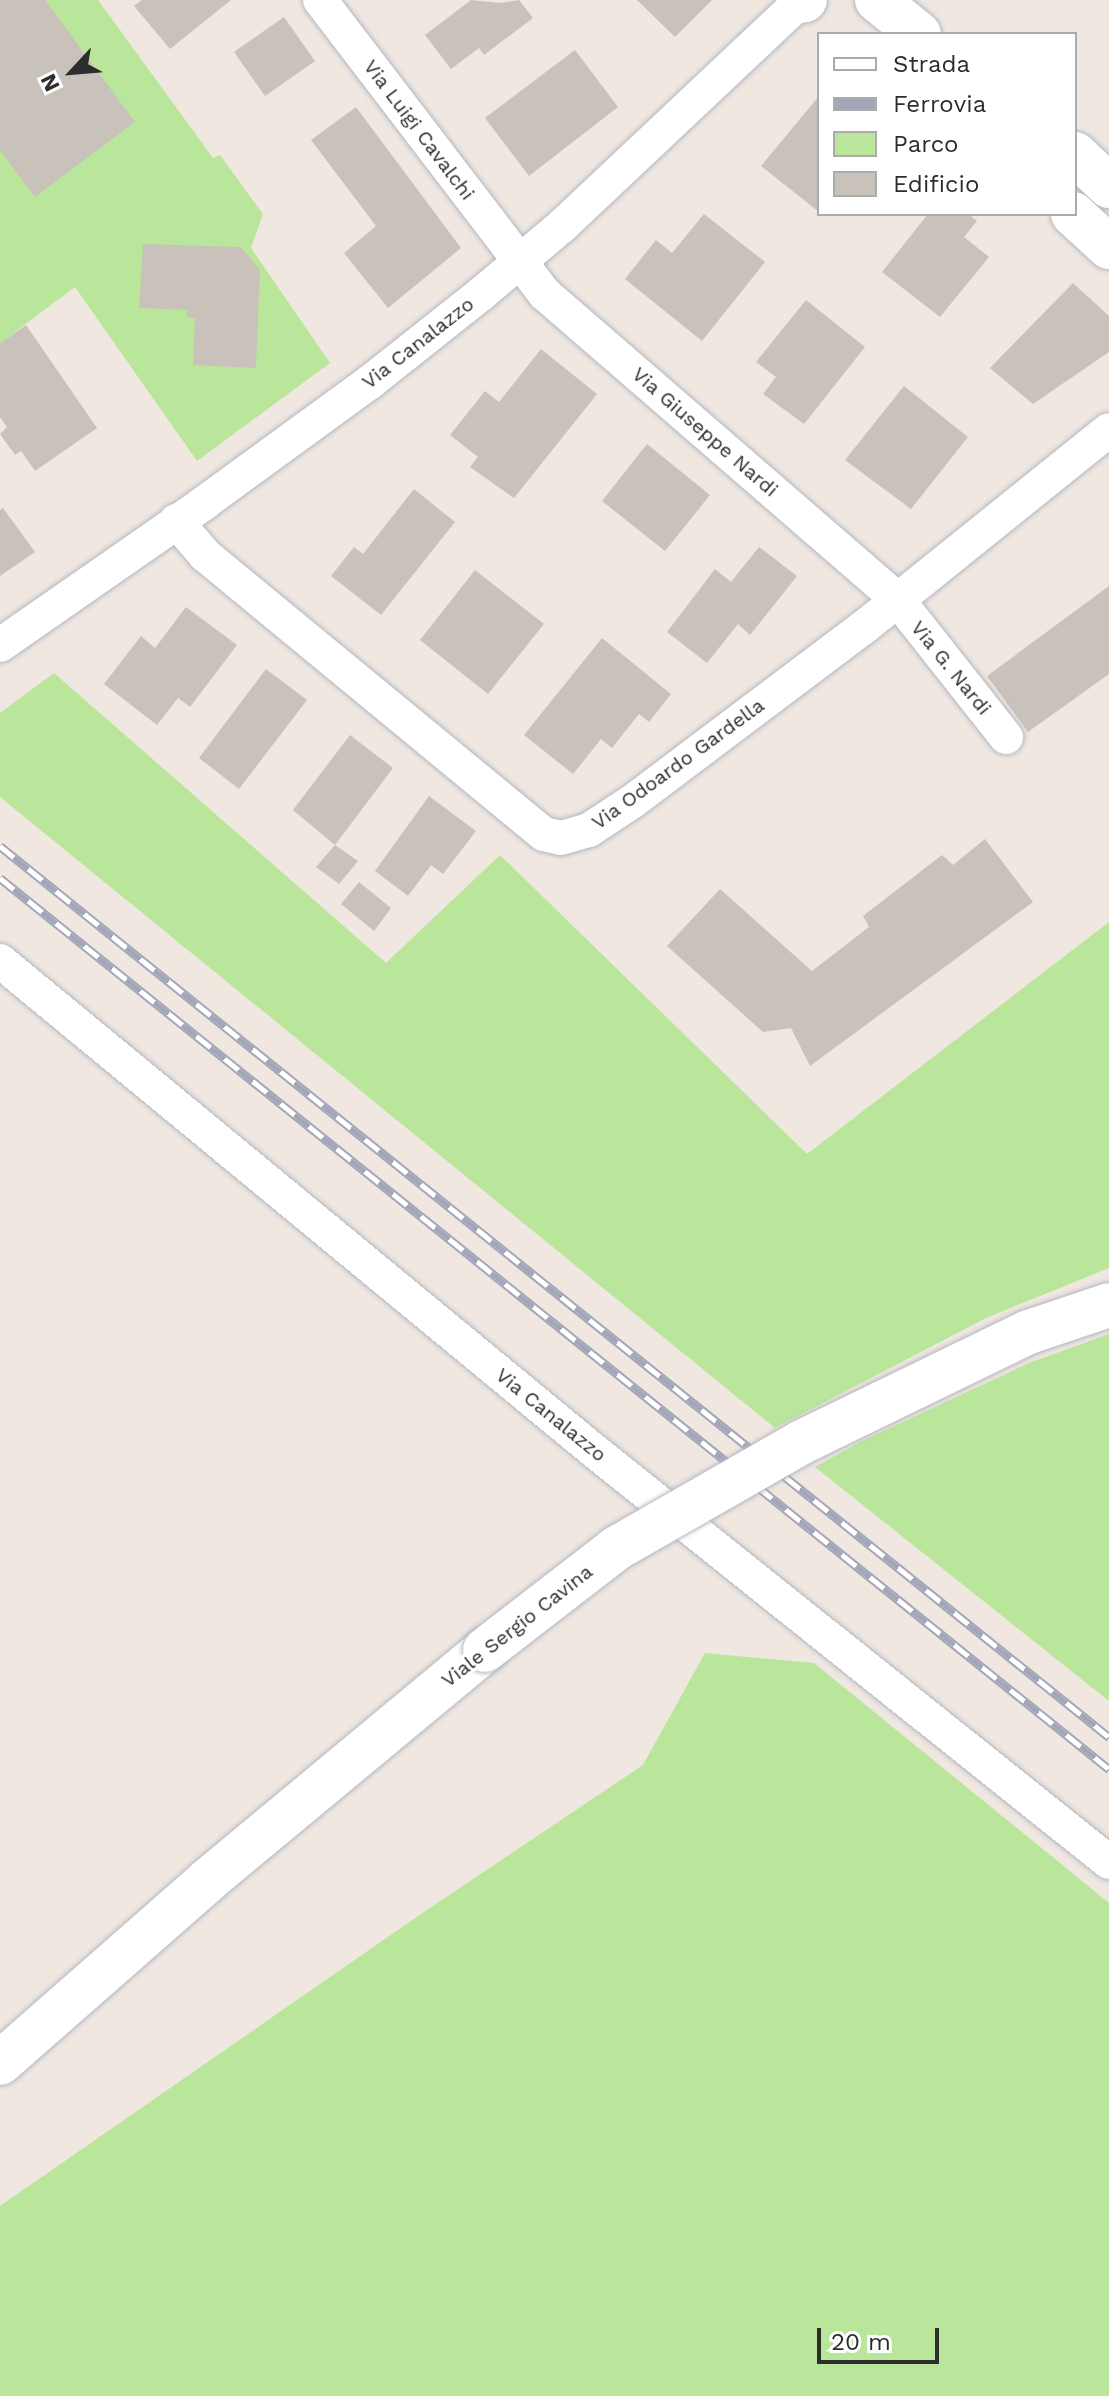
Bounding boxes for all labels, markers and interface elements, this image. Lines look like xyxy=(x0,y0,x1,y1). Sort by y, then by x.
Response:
north arrow xyxy=(32,32,112,112)
legend xyxy=(817,32,1077,216)
text: Strada xyxy=(893,50,970,78)
street label: Via Luigi Cavalchi xyxy=(358,55,480,205)
text: N xyxy=(35,70,65,96)
text: Ferrovia xyxy=(893,90,986,118)
text: Parco xyxy=(893,130,958,158)
text: Edificio xyxy=(893,170,979,198)
street label: Via Canalazzo xyxy=(357,292,479,394)
street label: Via Giuseppe Nardi xyxy=(627,362,783,502)
street label: Via G. Nardi xyxy=(906,616,996,720)
street label: Via Odoardo Gardella xyxy=(587,693,769,835)
street label: Via Canalazzo xyxy=(491,1363,611,1467)
street label: Viale Sergio Cavina xyxy=(437,1560,597,1692)
scale bar xyxy=(821,2312,943,2362)
text: 20 m xyxy=(831,2328,891,2356)

